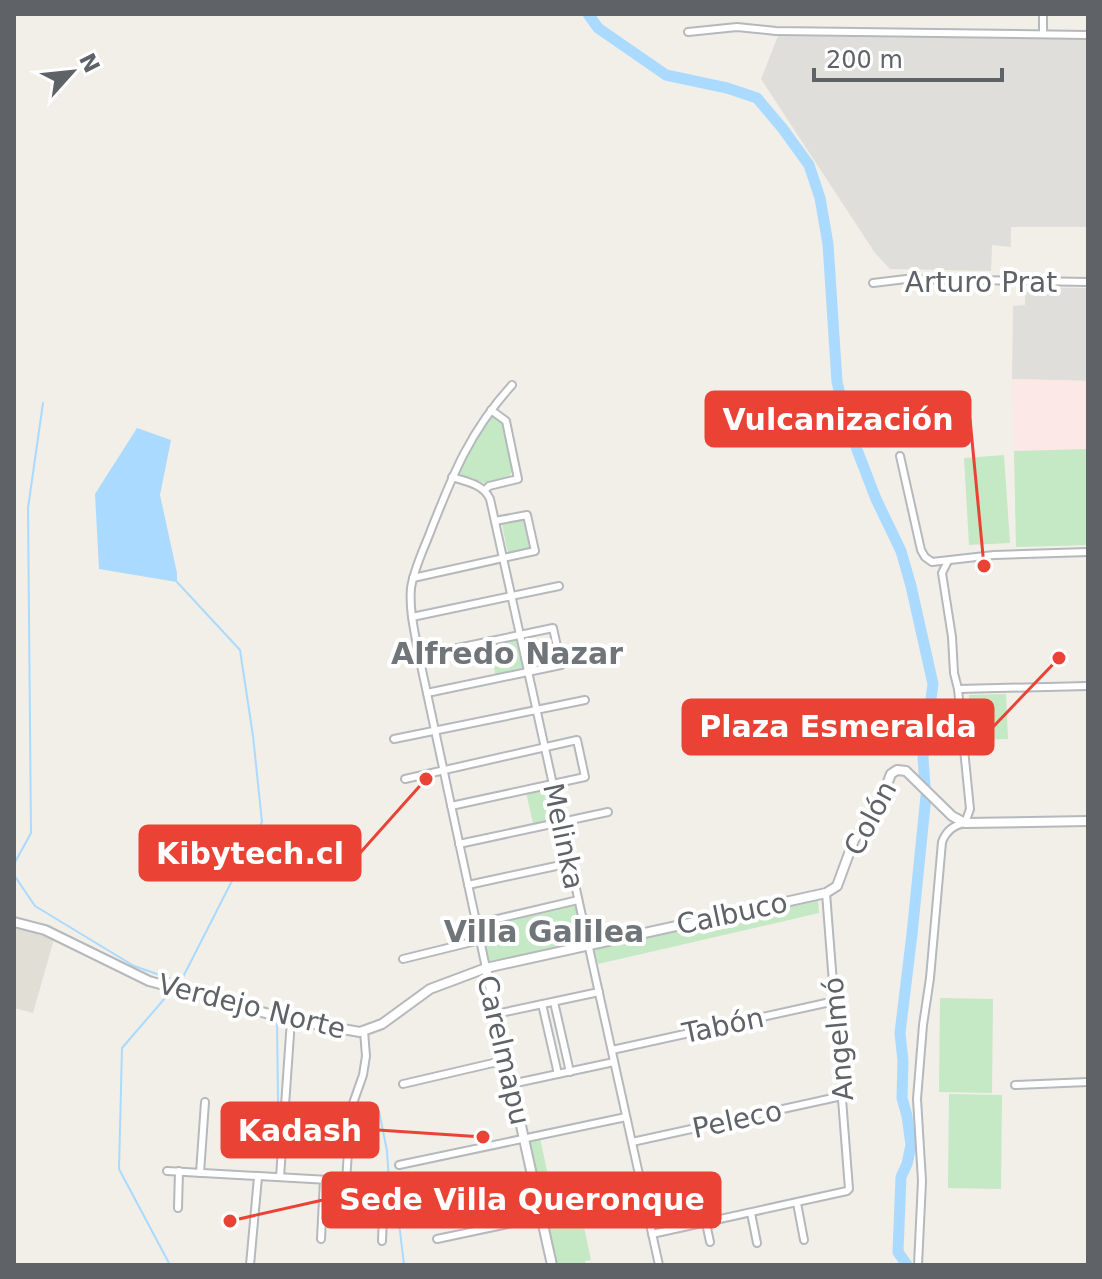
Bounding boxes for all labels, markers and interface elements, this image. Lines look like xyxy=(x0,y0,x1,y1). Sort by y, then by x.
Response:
north arrow xyxy=(32,32,112,112)
scale bar xyxy=(814,32,1002,82)
text: 200 m xyxy=(826,46,903,74)
text: N xyxy=(74,49,105,77)
street label: Arturo Prat xyxy=(905,266,1057,299)
callout: Vulcanización xyxy=(706,392,970,446)
text: Vulcanización xyxy=(722,402,954,437)
district label: Alfredo Nazar xyxy=(391,636,623,671)
callout: Plaza Esmeralda xyxy=(683,700,993,754)
text: Plaza Esmeralda xyxy=(699,709,977,744)
street label: Colón xyxy=(837,775,904,861)
street label: Melinka xyxy=(536,780,591,892)
callout: Kibytech.cl xyxy=(140,826,360,880)
text: Kibytech.cl xyxy=(156,836,344,871)
street label: Calbuco xyxy=(674,886,791,941)
district label: Villa Galilea xyxy=(444,914,644,949)
street label: Verdejo Norte xyxy=(155,967,349,1046)
street label: Carelmapu xyxy=(470,972,537,1128)
street label: Angelmó xyxy=(817,976,860,1102)
street label: Tabón xyxy=(678,1001,767,1050)
street label: Peleco xyxy=(689,1094,785,1145)
callout: Kadash xyxy=(222,1103,378,1157)
text: Kadash xyxy=(238,1113,362,1148)
callout: Sede Villa Queronque xyxy=(323,1173,720,1227)
text: Sede Villa Queronque xyxy=(339,1182,705,1217)

